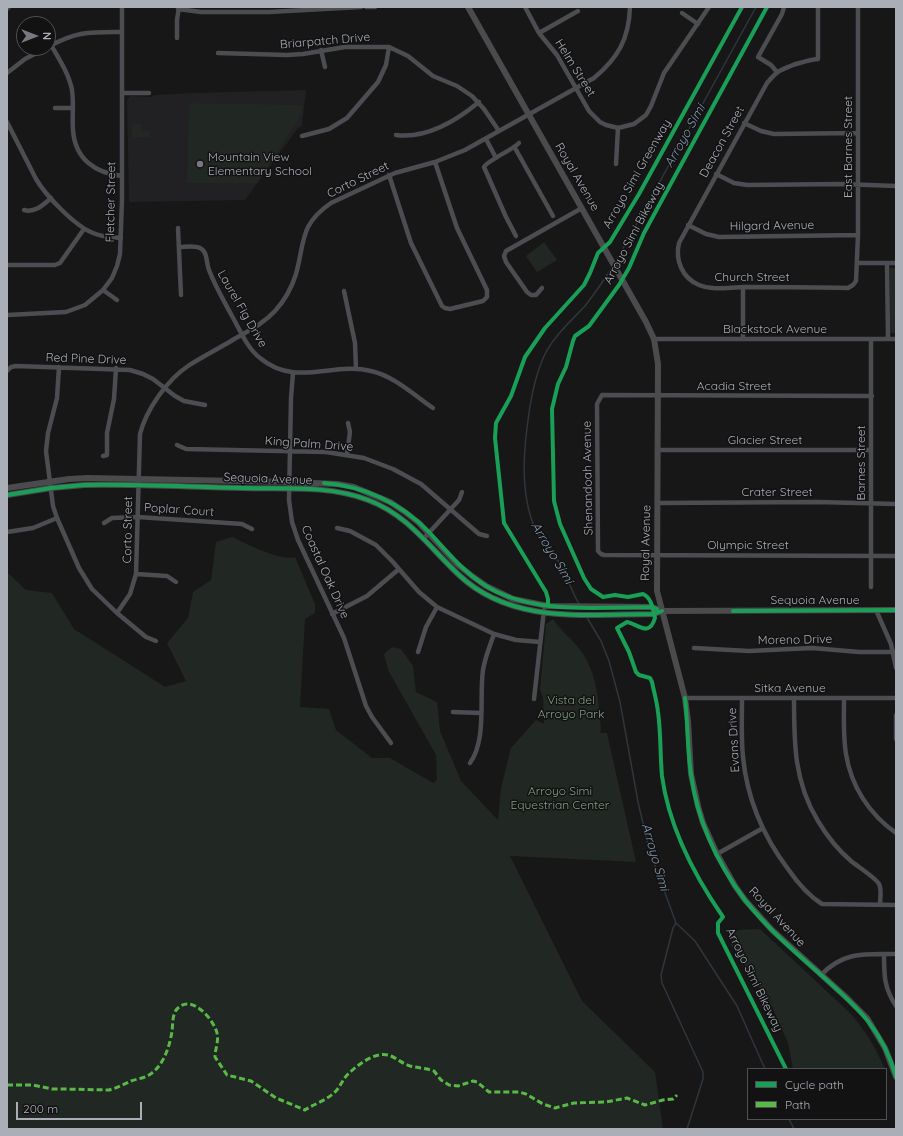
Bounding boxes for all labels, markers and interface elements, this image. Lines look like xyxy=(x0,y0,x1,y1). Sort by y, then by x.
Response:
north arrow xyxy=(16,16,56,56)
street label: Briarpatch Drive xyxy=(279,30,371,52)
text: N xyxy=(40,32,54,40)
street label: Helm Street xyxy=(552,37,598,99)
street label: East Barnes Street xyxy=(841,96,855,198)
water label: Arroyo Simi xyxy=(661,102,709,170)
street label: Deacon Street xyxy=(696,104,748,180)
street label: Arroyo Simi Greenway xyxy=(600,117,674,231)
street label: Royal Avenue xyxy=(552,140,602,214)
place label: Mountain View Elementary School xyxy=(208,150,312,178)
marker: Mountain View Elementary School xyxy=(195,159,205,169)
street label: Corto Street xyxy=(325,159,391,201)
street label: Fletcher Street xyxy=(103,162,119,242)
street label: Arroyo Simi Bikeway xyxy=(601,179,667,287)
street label: Hilgard Avenue xyxy=(730,218,814,234)
street label: Laurel Fig Drive xyxy=(214,268,270,350)
street label: Church Street xyxy=(715,270,789,284)
street label: Blackstock Avenue xyxy=(723,322,827,336)
street label: Red Pine Drive xyxy=(45,350,127,368)
street label: Acadia Street xyxy=(697,379,771,393)
street label: Shenandoah Avenue xyxy=(580,421,596,535)
street label: Barnes Street xyxy=(854,425,868,501)
street label: Glacier Street xyxy=(728,433,802,447)
street label: King Palm Drive xyxy=(264,434,354,454)
street label: Sequoia Avenue xyxy=(223,470,313,488)
street label: Crater Street xyxy=(741,485,813,499)
street label: Corto Street xyxy=(120,496,136,564)
street label: Poplar Court xyxy=(144,500,214,520)
street label: Royal Avenue xyxy=(638,505,654,581)
water label: Arroyo Simi xyxy=(527,519,577,587)
street label: Coastal Oak Drive xyxy=(298,523,352,621)
street label: Olympic Street xyxy=(707,538,789,552)
street label: Sequoia Avenue xyxy=(770,593,860,607)
street label: Moreno Drive xyxy=(758,632,832,648)
street label: Sitka Avenue xyxy=(754,681,826,695)
park label: Vista del Arroyo Park xyxy=(538,693,604,721)
street label: Evans Drive xyxy=(725,707,743,773)
park label: Arroyo Simi Equestrian Center xyxy=(511,784,609,812)
water label: Arroyo Simi xyxy=(638,821,672,893)
street label: Royal Avenue xyxy=(746,884,808,950)
street label: Arroyo Simi Bikeway xyxy=(723,926,785,1034)
legend xyxy=(747,1068,887,1120)
text: Cycle path xyxy=(785,1077,844,1092)
scale bar xyxy=(18,1094,144,1120)
text: Path xyxy=(785,1097,810,1112)
text: 200 m xyxy=(23,1101,58,1116)

